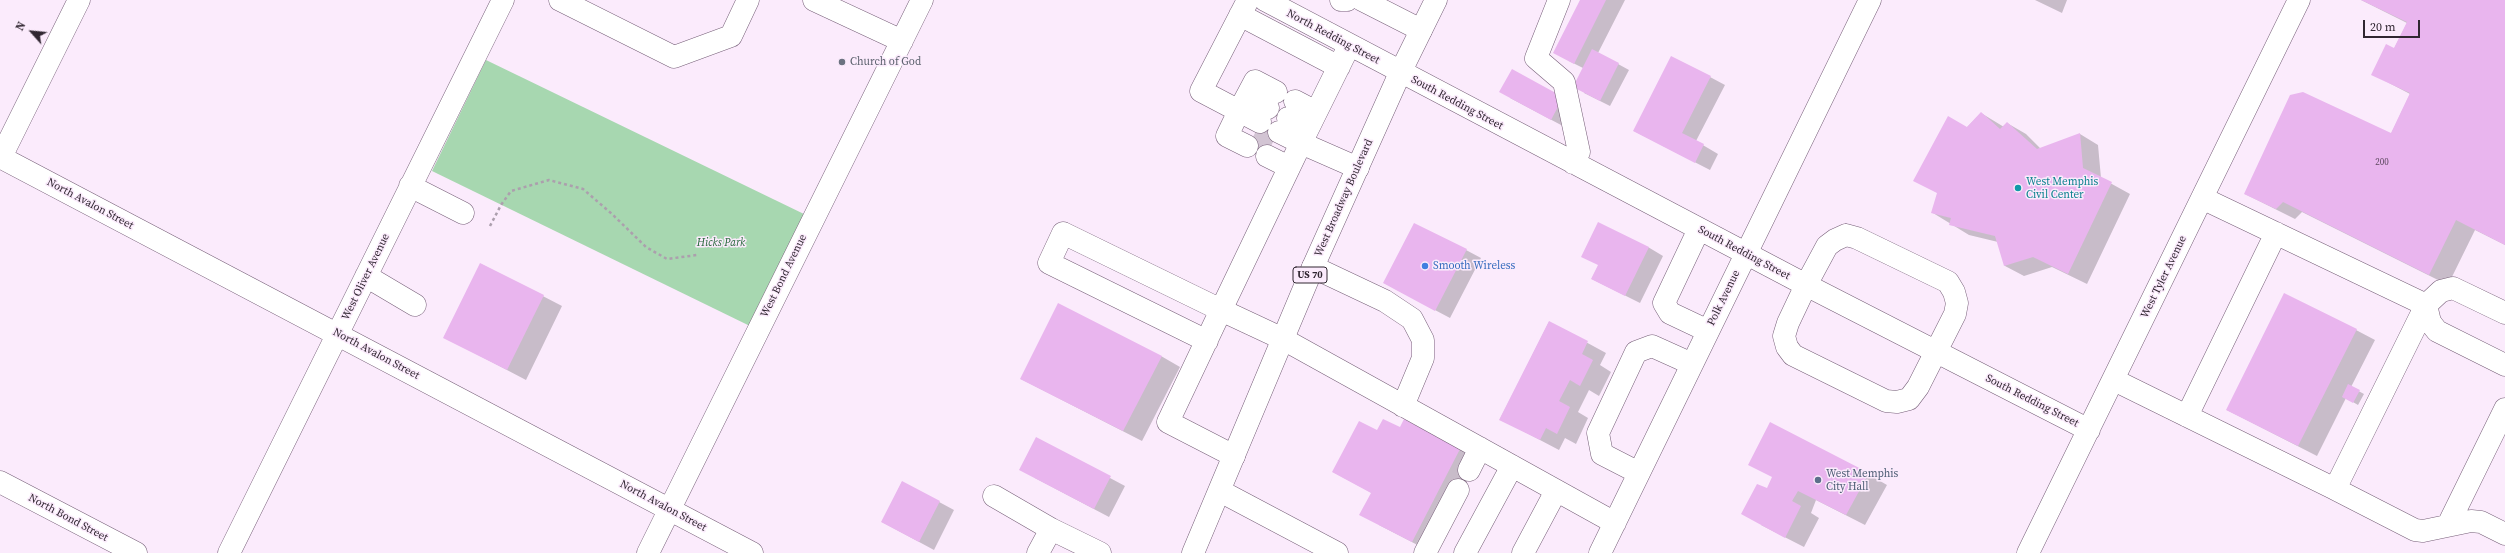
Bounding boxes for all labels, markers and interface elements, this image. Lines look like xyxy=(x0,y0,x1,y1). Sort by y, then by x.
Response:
street label: North Redding Street xyxy=(1284,7,1382,67)
north arrow xyxy=(12,12,52,52)
scale bar xyxy=(2365,12,2422,38)
text: N xyxy=(12,19,29,33)
text: 20 m xyxy=(2370,19,2396,35)
place label: Church of God xyxy=(850,55,921,69)
marker: Church of God xyxy=(837,57,847,67)
street label: South Redding Street xyxy=(1409,73,1505,133)
street label: West Broadway Boulevard xyxy=(1312,137,1376,259)
house number: 200 xyxy=(2375,158,2389,168)
place label: West Memphis Civil Center xyxy=(2026,175,2098,201)
street label: North Avalon Street xyxy=(44,176,136,232)
marker: West Memphis Civil Center xyxy=(2013,183,2023,193)
street label: South Redding Street xyxy=(1696,223,1792,283)
street label: West Oliver Avenue xyxy=(339,232,393,322)
street label: West Bond Avenue xyxy=(758,232,810,320)
street label: West Tyler Avenue xyxy=(2138,234,2190,320)
park label: Hicks Park xyxy=(697,236,745,250)
place label: Smooth Wireless xyxy=(1433,259,1515,273)
marker: Smooth Wireless xyxy=(1420,261,1430,271)
road number: US 70 xyxy=(1293,267,1327,283)
street label: Polk Avenue xyxy=(1705,268,1743,328)
street label: North Avalon Street xyxy=(330,326,422,382)
street label: South Redding Street xyxy=(1983,372,2081,430)
place label: West Memphis City Hall xyxy=(1826,467,1898,493)
marker: West Memphis City Hall xyxy=(1813,475,1823,485)
street label: North Avalon Street xyxy=(617,478,709,534)
street label: North Bond Street xyxy=(26,491,110,545)

